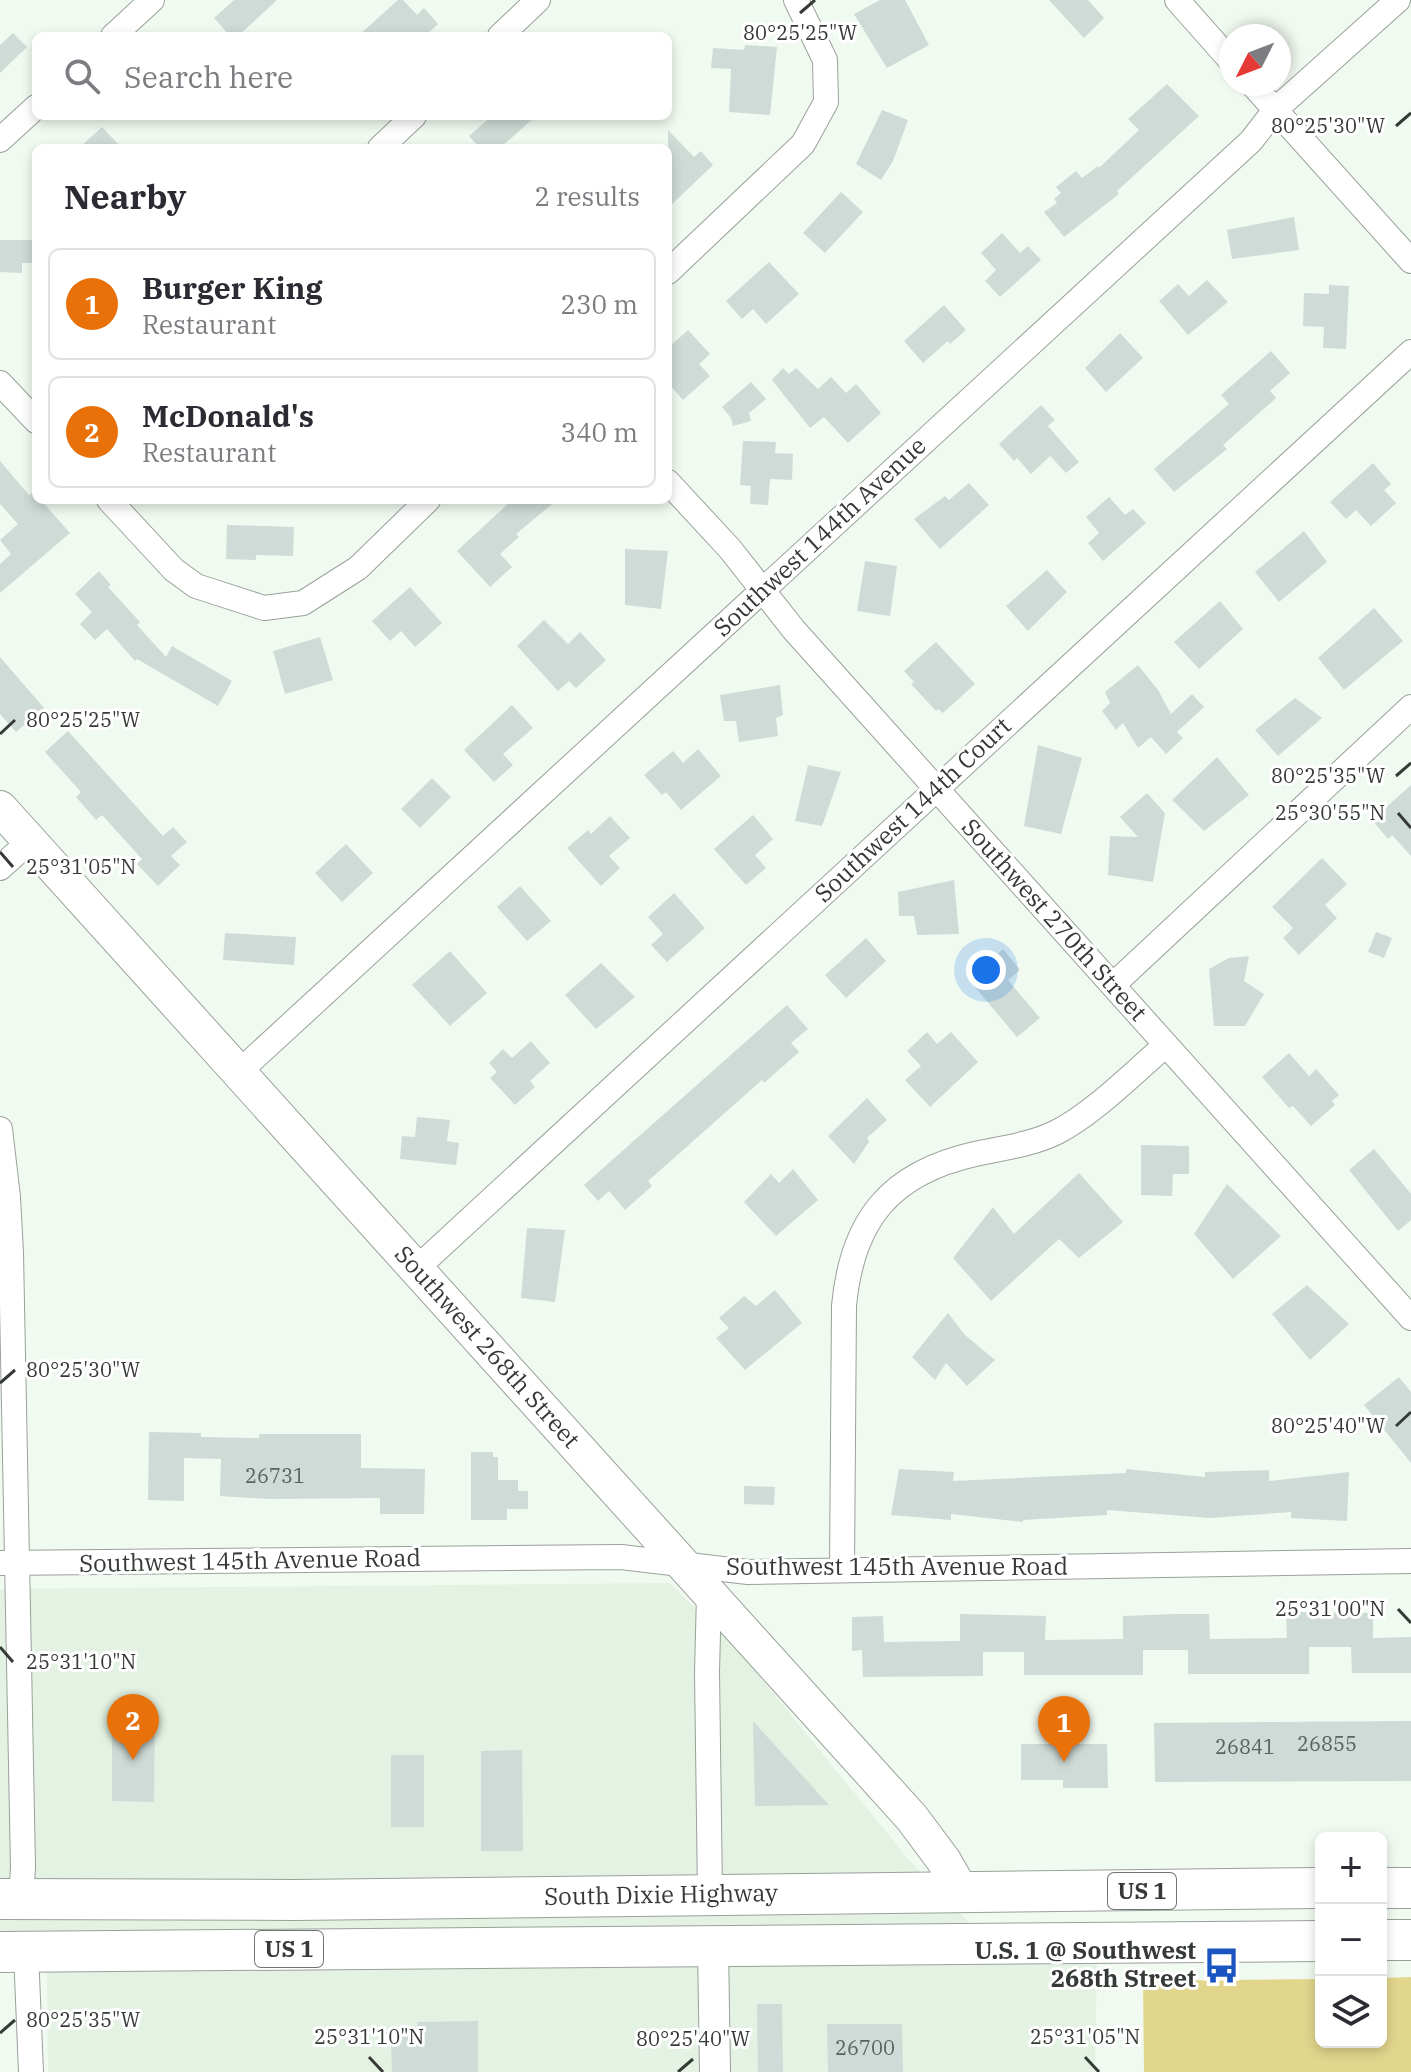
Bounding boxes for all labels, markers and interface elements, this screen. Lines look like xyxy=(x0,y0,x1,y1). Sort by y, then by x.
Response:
text: 80°25'25"W xyxy=(743,19,857,46)
north arrow xyxy=(1219,24,1291,96)
search box xyxy=(32,32,672,120)
icon: search xyxy=(60,54,104,98)
text: Search here xyxy=(124,57,293,96)
text: 80°25'30"W xyxy=(1271,112,1385,139)
text: Nearby xyxy=(64,174,186,218)
text: 2 results xyxy=(534,179,640,213)
text: Burger King xyxy=(142,268,323,307)
text: 1 xyxy=(84,287,100,321)
text: 230 m xyxy=(560,287,638,321)
text: Restaurant xyxy=(142,307,276,341)
text: McDonald's xyxy=(142,396,314,435)
text: 2 xyxy=(84,415,100,449)
text: 340 m xyxy=(560,415,638,449)
street label: Southwest 144th Avenue xyxy=(706,429,932,643)
text: Restaurant xyxy=(142,435,276,469)
text: 80°25'25"W xyxy=(26,706,140,733)
street label: Southwest 144th Court xyxy=(807,710,1018,909)
text: 80°25'35"W xyxy=(1271,762,1385,789)
text: 25°30'55"N xyxy=(1275,799,1385,826)
street label: Southwest 270th Street xyxy=(955,811,1154,1027)
text: 25°31'05"N xyxy=(26,853,136,880)
your location xyxy=(966,950,1006,990)
street label: Southwest 268th Street xyxy=(388,1238,587,1454)
text: 80°25'30"W xyxy=(26,1356,140,1383)
text: 80°25'40"W xyxy=(1271,1412,1385,1439)
house number: 26731 xyxy=(245,1462,305,1489)
street label: Southwest 145th Avenue Road xyxy=(79,1541,421,1579)
street label: Southwest 145th Avenue Road xyxy=(726,1550,1068,1582)
text: 25°31'00"N xyxy=(1275,1595,1385,1622)
text: 25°31'10"N xyxy=(26,1648,136,1675)
pin: 2 xyxy=(107,1694,159,1760)
pin: 1 xyxy=(1038,1696,1090,1762)
house number: 26855 xyxy=(1297,1730,1357,1757)
house number: 26841 xyxy=(1215,1733,1275,1760)
map controls xyxy=(1315,1832,1387,2048)
button: + xyxy=(1315,1832,1387,1904)
road number: US 1 xyxy=(1108,1873,1176,1909)
street label: South Dixie Highway xyxy=(544,1876,778,1912)
button: − xyxy=(1315,1904,1387,1976)
road number: US 1 xyxy=(255,1931,323,1967)
place label: U.S. 1 @ Southwest 268th Street xyxy=(974,1934,1196,1994)
bus stop icon: U.S. 1 @ Southwest 268th Street xyxy=(1203,1946,1241,1984)
button: layers xyxy=(1315,1976,1387,2048)
text: 80°25'35"W xyxy=(26,2006,140,2033)
text: 25°31'10"N xyxy=(314,2023,424,2050)
text: 25°31'05"N xyxy=(1030,2023,1140,2050)
text: 80°25'40"W xyxy=(636,2025,750,2052)
house number: 26700 xyxy=(835,2034,895,2061)

